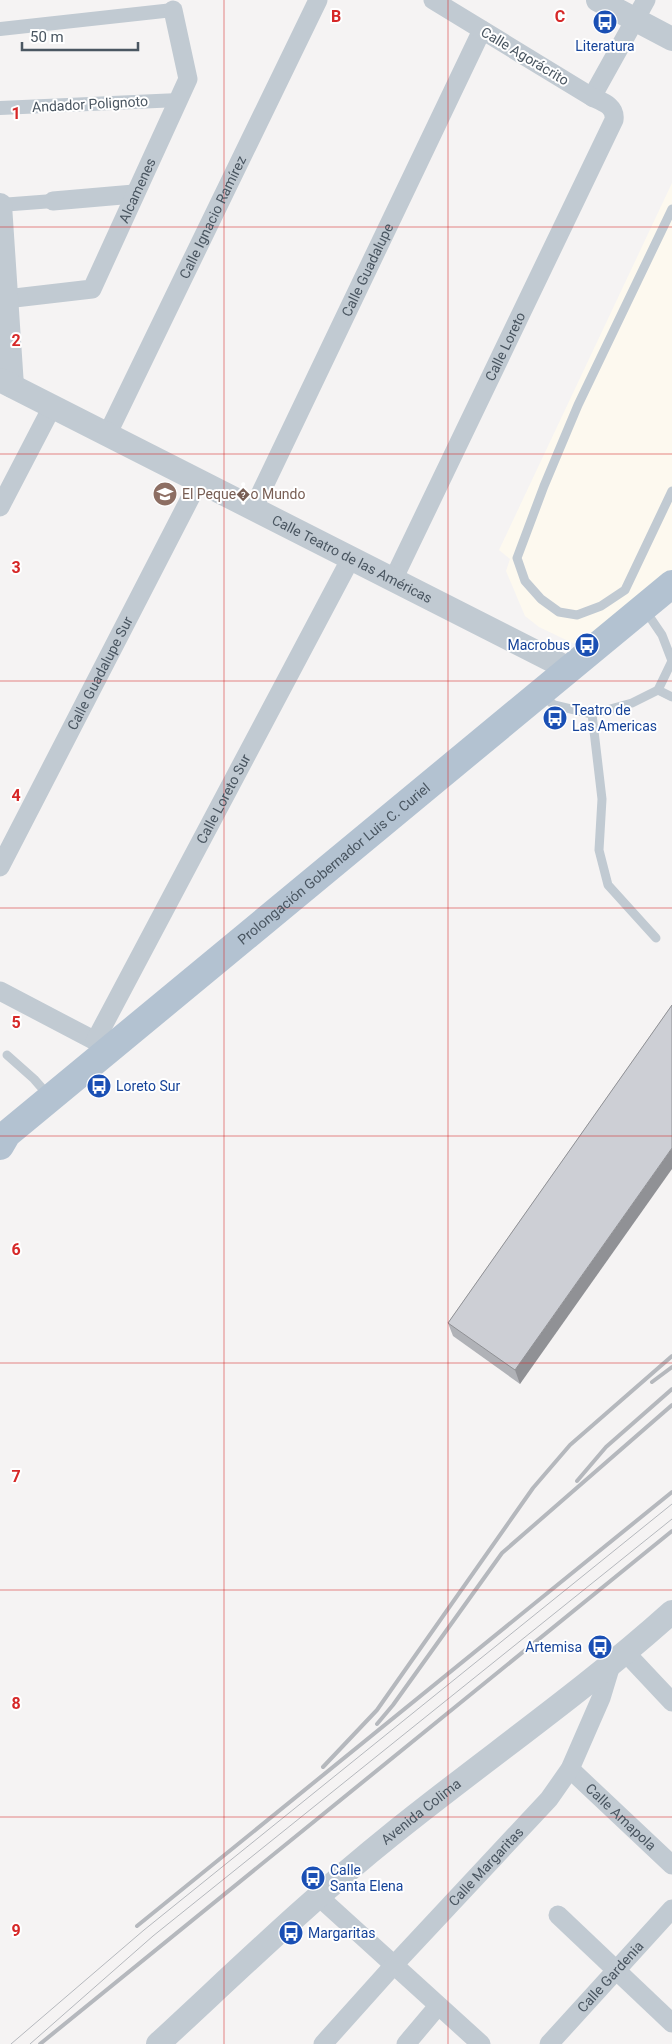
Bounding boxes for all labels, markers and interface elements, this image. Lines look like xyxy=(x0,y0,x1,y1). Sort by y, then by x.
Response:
text: B xyxy=(331,7,341,26)
text: C xyxy=(555,7,565,26)
bus stop icon: Literatura xyxy=(592,9,618,35)
scale bar xyxy=(22,20,139,52)
street label: Calle Agorácrito xyxy=(478,24,572,88)
text: 50 m xyxy=(30,28,64,46)
place label: Literatura xyxy=(575,38,635,54)
street label: Andador Polignoto xyxy=(32,93,148,115)
text: 1 xyxy=(11,104,21,123)
street label: Calle Ignacio Ramírez xyxy=(176,153,249,281)
street label: Alcamenes xyxy=(115,155,159,225)
street label: Calle Guadalupe xyxy=(338,221,396,319)
street label: Calle Loreto xyxy=(482,309,529,384)
text: 2 xyxy=(11,331,21,350)
school or university icon: El Peque�o Mundo xyxy=(152,481,178,507)
place label: El Peque�o Mundo xyxy=(182,484,305,503)
street label: Calle Teatro de las Américas xyxy=(269,512,435,606)
text: 3 xyxy=(11,558,21,577)
street label: Calle Guadalupe Sur xyxy=(64,614,136,733)
bus stop icon: Macrobus xyxy=(574,632,600,658)
place label: Macrobus xyxy=(507,637,570,653)
place label: Teatro de Las Americas xyxy=(572,702,657,734)
bus stop icon: Teatro de Las Americas xyxy=(542,705,568,731)
street label: Calle Loreto Sur xyxy=(193,751,254,846)
street label: Prolongación Gobernador Luis C. Curiel xyxy=(235,780,433,948)
text: 4 xyxy=(11,786,21,805)
text: 5 xyxy=(11,1013,21,1032)
bus stop icon: Loreto Sur xyxy=(86,1073,112,1099)
place label: Loreto Sur xyxy=(116,1078,180,1094)
text: 6 xyxy=(11,1240,21,1259)
text: 7 xyxy=(11,1467,21,1486)
bus stop icon: Artemisa xyxy=(587,1634,613,1660)
place label: Artemisa xyxy=(525,1639,582,1655)
text: 8 xyxy=(11,1694,21,1713)
street label: Avenida Colima xyxy=(378,1775,464,1848)
street label: Calle Amapola xyxy=(583,1780,659,1854)
street label: Calle Margaritas xyxy=(445,1824,527,1909)
place label: Calle Santa Elena xyxy=(330,1862,403,1894)
bus stop icon: Calle Santa Elena xyxy=(300,1865,326,1891)
bus stop icon: Margaritas xyxy=(278,1920,304,1946)
text: 9 xyxy=(11,1921,21,1940)
place label: Margaritas xyxy=(308,1925,376,1941)
street label: Calle Gardenia xyxy=(574,1938,647,2016)

